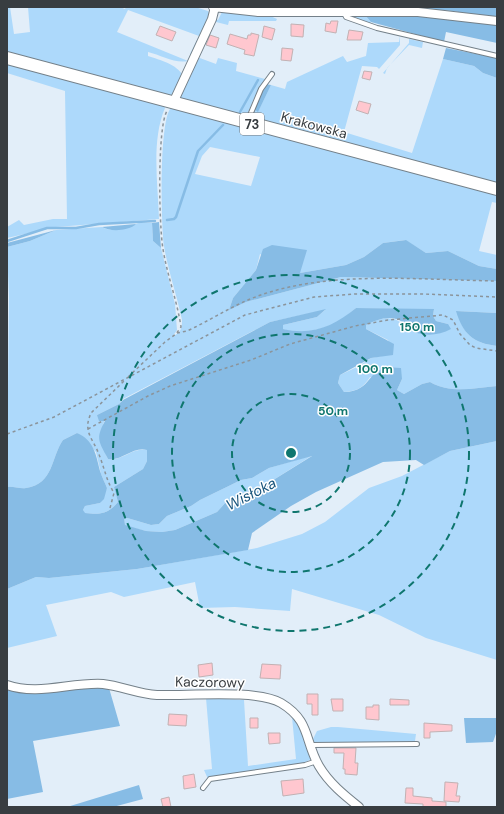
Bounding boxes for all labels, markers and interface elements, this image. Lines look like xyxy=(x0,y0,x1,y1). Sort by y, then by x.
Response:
street label: Krakowska xyxy=(279,108,349,142)
road number: 73 xyxy=(240,113,264,135)
text: 150 m xyxy=(400,319,434,335)
text: 100 m xyxy=(357,361,393,377)
text: 50 m xyxy=(318,403,348,419)
centre of rings xyxy=(284,446,298,460)
water label: Wisłoka xyxy=(222,473,280,515)
street label: Kaczorowy xyxy=(175,672,245,692)

